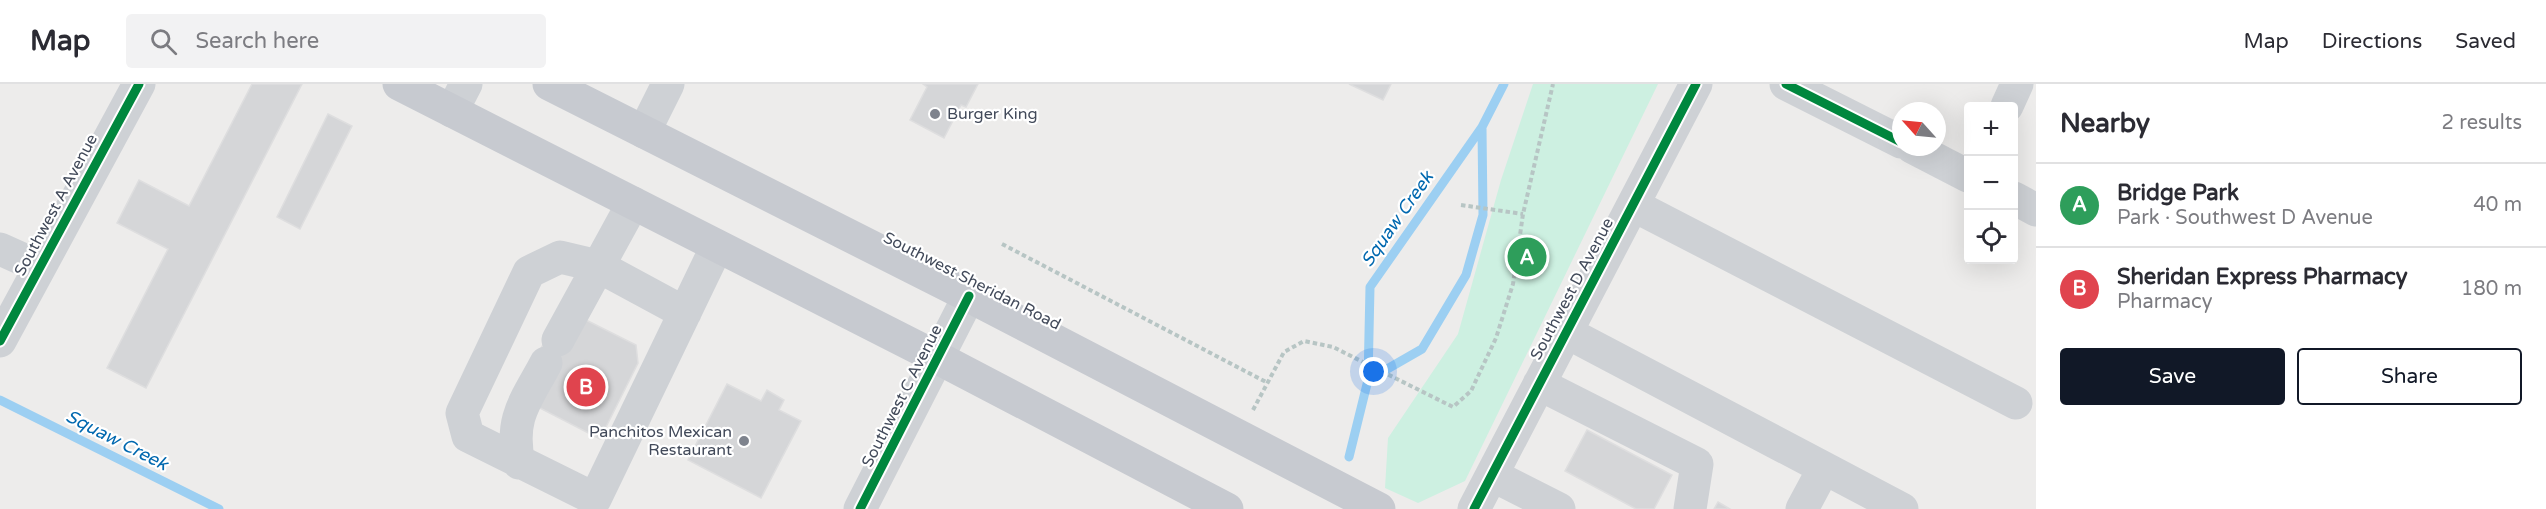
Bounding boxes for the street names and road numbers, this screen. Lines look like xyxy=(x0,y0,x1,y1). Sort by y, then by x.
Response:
street label: Southwest A Avenue xyxy=(10,131,102,279)
street label: Southwest D Avenue xyxy=(1526,215,1618,363)
street label: Southwest Sheridan Road xyxy=(880,228,1064,334)
street label: Southwest C Avenue xyxy=(857,321,947,471)

